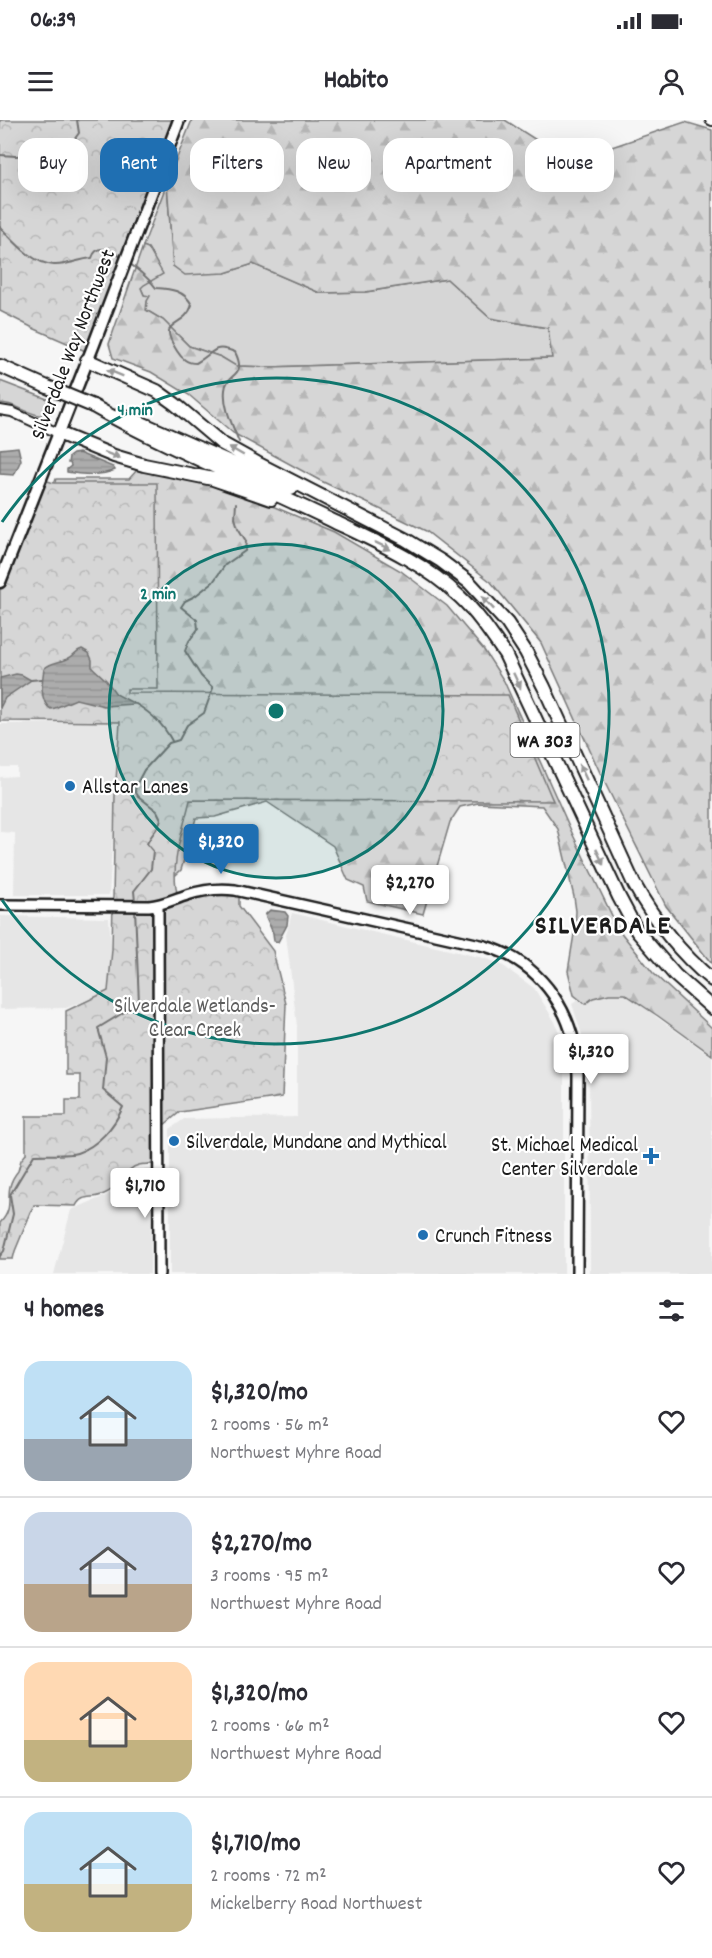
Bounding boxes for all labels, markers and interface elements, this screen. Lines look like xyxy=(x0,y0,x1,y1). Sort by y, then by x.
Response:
text: 06:39 xyxy=(30,6,76,37)
text: Habito xyxy=(323,62,389,101)
icon: menu xyxy=(24,65,57,98)
icon: person xyxy=(655,65,688,98)
chip: Buy xyxy=(18,138,88,192)
chip: Rent xyxy=(100,138,178,192)
chip: Filters xyxy=(190,138,284,192)
chip: New xyxy=(296,138,371,192)
chip: Apartment xyxy=(383,138,513,192)
chip: House xyxy=(525,138,614,192)
street label: Silverdale Way Northwest xyxy=(25,245,125,445)
one-way arrow xyxy=(106,368,124,377)
text: 4 min xyxy=(117,399,153,424)
one-way arrow xyxy=(227,446,244,456)
one-way arrow xyxy=(103,451,121,460)
one-way arrow xyxy=(375,541,392,550)
text: 2 min xyxy=(140,583,176,608)
one-way arrow xyxy=(482,596,495,611)
one-way arrow xyxy=(513,672,522,689)
centre of rings xyxy=(266,701,286,721)
road number: WA 303 xyxy=(510,723,580,757)
one-way arrow xyxy=(578,762,588,780)
place label: Allstar Lanes xyxy=(82,774,189,804)
marker: Allstar Lanes xyxy=(63,779,77,793)
pin: $1,320 xyxy=(172,824,270,875)
text: $1,320 xyxy=(198,829,244,857)
one-way arrow xyxy=(596,849,605,866)
pin: $2,270 xyxy=(361,865,459,916)
text: $2,270 xyxy=(385,870,435,898)
district label: SILVERDALE xyxy=(535,908,671,947)
park label: Silverdale Wetlands- Clear Creek xyxy=(114,993,276,1047)
pin: $1,320 xyxy=(542,1034,640,1085)
text: $1,320 xyxy=(568,1039,614,1067)
place label: Silverdale, Mundane and Mythical xyxy=(186,1129,447,1159)
place label: St. Michael Medical Center Silverdale xyxy=(491,1132,638,1186)
marker: Silverdale, Mundane and Mythical xyxy=(167,1134,181,1148)
marker: St. Michael Medical Center Silverdale xyxy=(642,1147,660,1165)
pin: $1,710 xyxy=(96,1168,194,1219)
text: $1,710 xyxy=(124,1173,166,1201)
place label: Crunch Fitness xyxy=(435,1223,552,1253)
marker: Crunch Fitness xyxy=(416,1228,430,1242)
text: 4 homes xyxy=(24,1292,104,1329)
icon: filters xyxy=(655,1294,688,1327)
text: $1,320/mo xyxy=(210,1375,308,1412)
icon: home xyxy=(72,1385,144,1457)
icon: heart xyxy=(655,1405,688,1438)
text: 2 rooms · 56 m² xyxy=(210,1412,329,1440)
text: Northwest Myhre Road xyxy=(210,1440,382,1468)
text: $2,270/mo xyxy=(210,1526,312,1563)
icon: home xyxy=(72,1536,144,1608)
icon: heart xyxy=(655,1556,688,1589)
text: 3 rooms · 95 m² xyxy=(210,1563,329,1591)
text: Northwest Myhre Road xyxy=(210,1591,382,1619)
text: $1,320/mo xyxy=(210,1676,308,1713)
icon: home xyxy=(72,1686,144,1758)
icon: heart xyxy=(655,1706,688,1739)
text: 2 rooms · 66 m² xyxy=(210,1713,330,1741)
text: Northwest Myhre Road xyxy=(210,1741,382,1769)
text: $1,710/mo xyxy=(210,1826,300,1863)
icon: home xyxy=(72,1836,144,1908)
icon: heart xyxy=(655,1856,688,1889)
text: 2 rooms · 72 m² xyxy=(210,1863,326,1891)
text: Mickelberry Road Northwest xyxy=(210,1891,422,1919)

